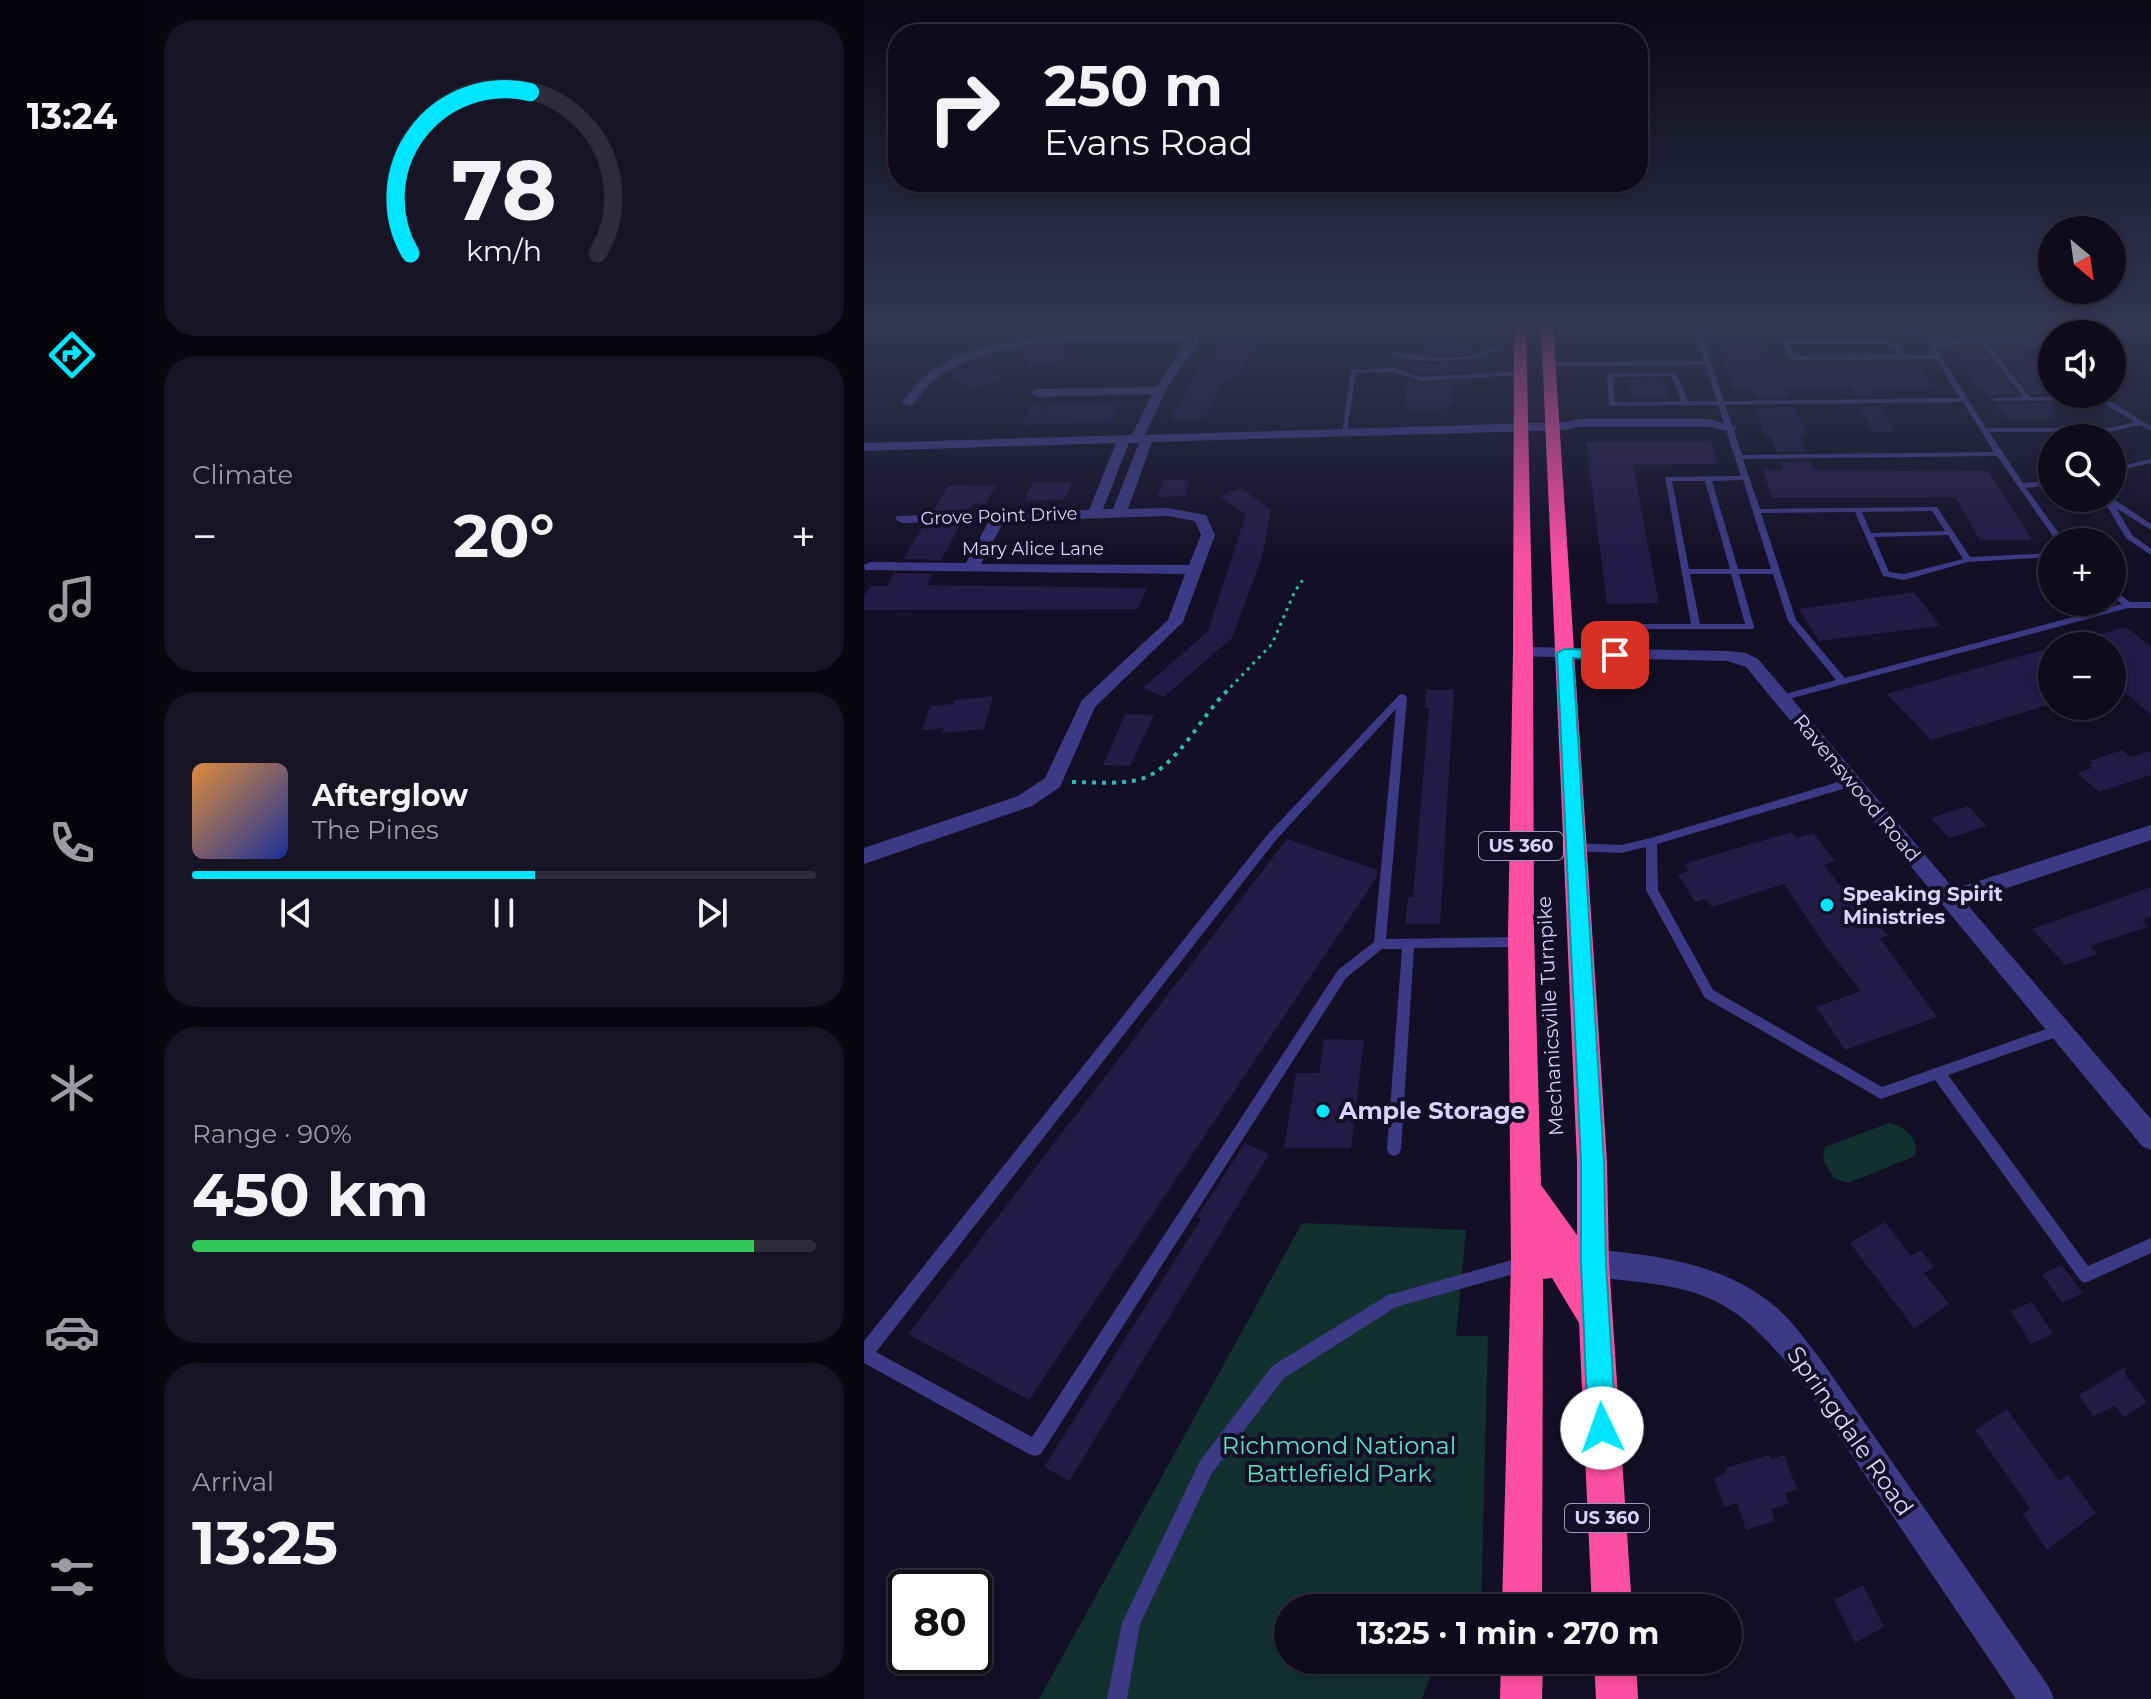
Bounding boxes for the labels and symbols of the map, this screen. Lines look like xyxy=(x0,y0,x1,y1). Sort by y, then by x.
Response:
north arrow xyxy=(2038,216,2126,304)
street label: Grove Point Drive xyxy=(920,502,1078,530)
street label: Mary Alice Lane xyxy=(962,538,1104,560)
pin xyxy=(1581,621,1649,689)
street label: Ravenswood Road xyxy=(1788,709,1926,867)
road number: US 360 xyxy=(1479,832,1563,860)
place label: Speaking Spirit Ministries xyxy=(1843,882,2003,929)
street label: Mechanicsville Turnpike xyxy=(1532,895,1568,1137)
marker: Speaking Spirit Ministries xyxy=(1818,896,1836,914)
place label: Ample Storage xyxy=(1338,1096,1526,1125)
marker: Ample Storage xyxy=(1314,1102,1332,1120)
street label: Springdale Road xyxy=(1781,1340,1920,1521)
position arrow xyxy=(1560,1386,1644,1470)
park label: Richmond National Battlefield Park xyxy=(1222,1431,1456,1488)
road number: US 360 xyxy=(1565,1504,1649,1532)
speed limit sign: 80 xyxy=(888,1570,992,1674)

